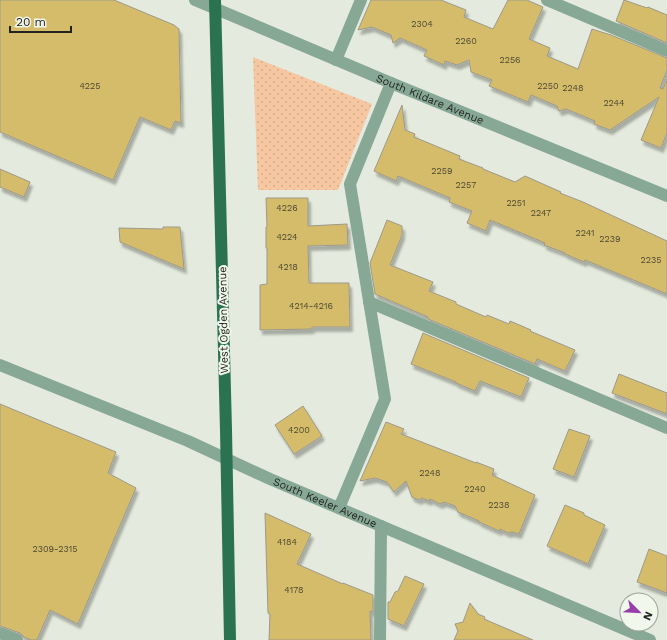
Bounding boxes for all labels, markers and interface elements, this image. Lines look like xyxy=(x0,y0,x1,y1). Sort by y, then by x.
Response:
scale bar xyxy=(10,8,71,34)
text: 20 m xyxy=(16,15,46,29)
house number: 2304 xyxy=(411,19,433,29)
house number: 2260 xyxy=(455,36,477,46)
house number: 2256 xyxy=(499,55,521,65)
street label: South Kildare Avenue xyxy=(374,71,486,127)
house number: 4225 xyxy=(79,81,101,91)
house number: 2250 xyxy=(537,81,559,91)
house number: 2248 xyxy=(562,83,584,93)
house number: 2244 xyxy=(603,98,625,108)
house number: 2259 xyxy=(431,166,453,176)
house number: 2257 xyxy=(456,180,476,190)
house number: 2251 xyxy=(506,198,526,208)
house number: 4226 xyxy=(276,203,298,213)
house number: 2247 xyxy=(531,208,551,218)
house number: 2241 xyxy=(575,228,595,238)
house number: 4224 xyxy=(276,232,298,242)
house number: 2239 xyxy=(599,234,621,244)
house number: 2235 xyxy=(641,255,661,265)
house number: 4218 xyxy=(278,262,298,272)
street label: West Ogden Avenue xyxy=(216,266,231,374)
house number: 4214-4216 xyxy=(289,301,333,311)
house number: 4200 xyxy=(288,425,310,435)
house number: 2248 xyxy=(419,468,441,478)
street label: South Keeler Avenue xyxy=(271,475,379,531)
house number: 2240 xyxy=(464,484,486,494)
house number: 2238 xyxy=(488,500,510,510)
house number: 4184 xyxy=(277,537,297,547)
house number: 2309-2315 xyxy=(32,544,78,554)
house number: 4178 xyxy=(284,585,304,595)
north arrow xyxy=(619,592,659,632)
text: N xyxy=(640,609,655,622)

